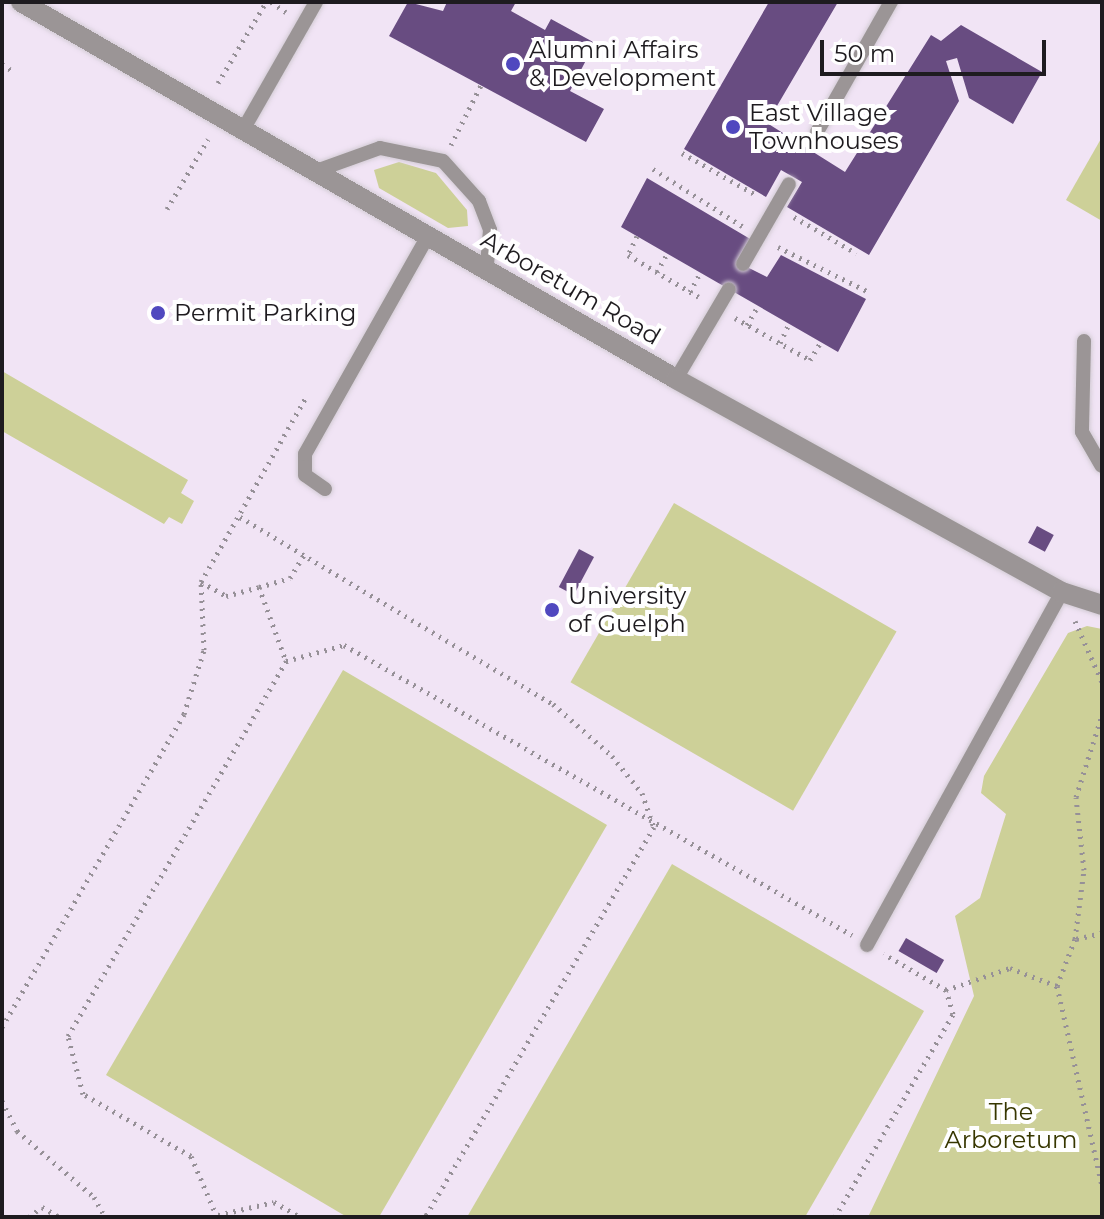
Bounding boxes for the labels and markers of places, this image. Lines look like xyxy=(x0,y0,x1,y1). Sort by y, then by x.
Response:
place label: Alumni Affairs & Development xyxy=(529,36,716,92)
marker: Alumni Affairs & Development xyxy=(504,55,522,73)
place label: East Village Townhouses xyxy=(749,99,899,155)
marker: East Village Townhouses xyxy=(724,118,742,136)
place label: Permit Parking xyxy=(174,299,357,327)
marker: Permit Parking xyxy=(149,304,167,322)
place label: University of Guelph xyxy=(568,582,686,638)
marker: University of Guelph xyxy=(543,601,561,619)

